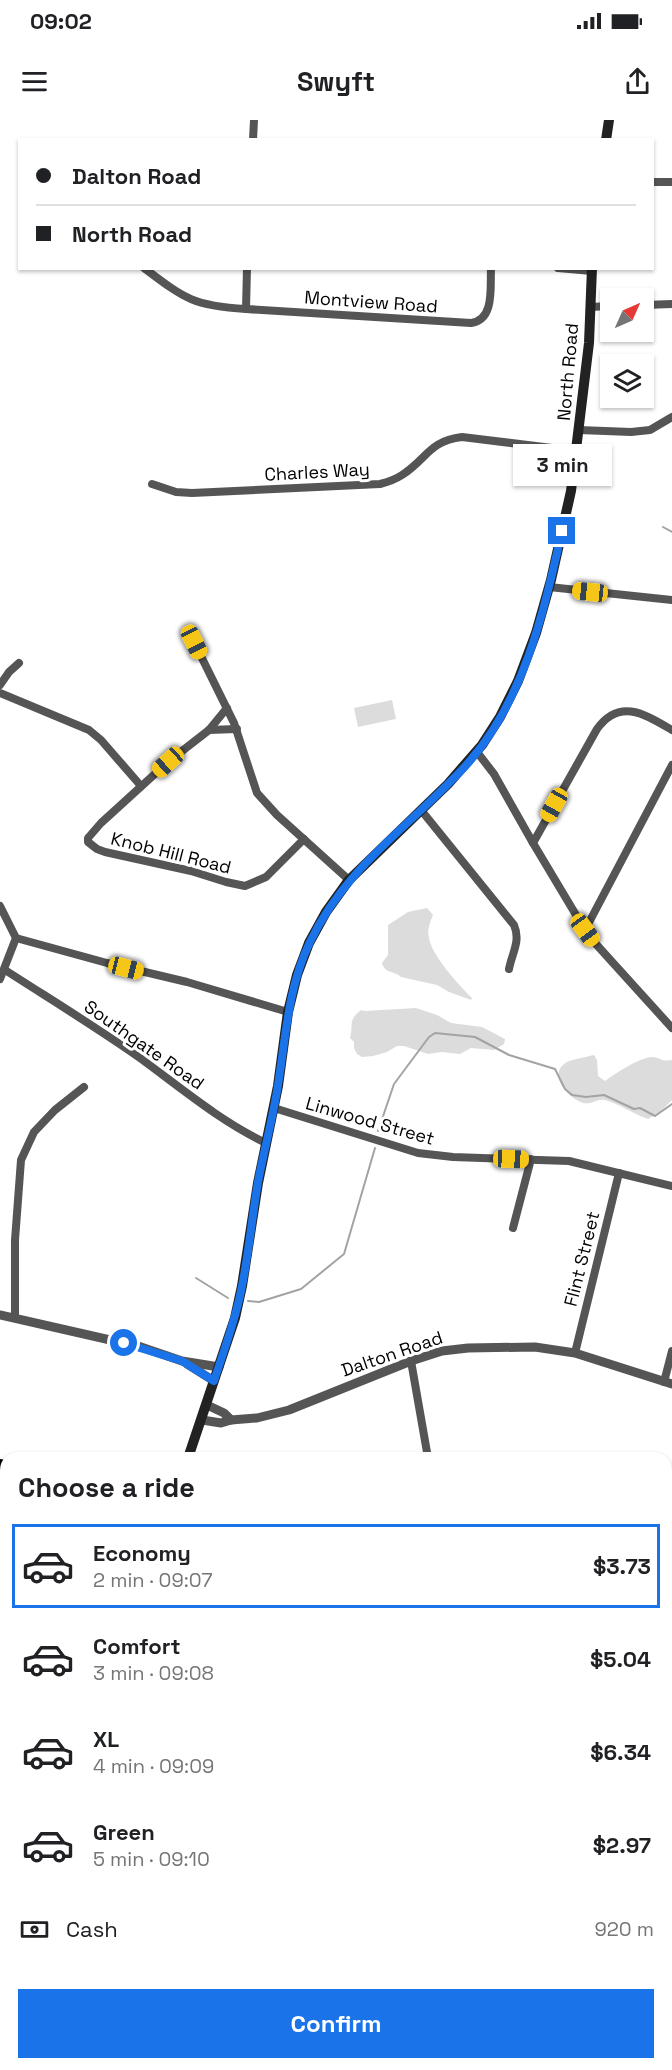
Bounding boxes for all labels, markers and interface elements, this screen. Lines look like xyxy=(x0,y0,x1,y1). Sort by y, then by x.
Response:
text: 09:02 xyxy=(30,7,92,35)
text: Swyft xyxy=(297,64,375,99)
icon: menu xyxy=(18,65,51,98)
icon: share xyxy=(621,65,654,98)
text: Dalton Road xyxy=(72,162,201,190)
text: North Road xyxy=(72,220,192,248)
street label: Montview Road xyxy=(304,285,438,318)
north arrow xyxy=(600,288,654,342)
map controls xyxy=(600,288,654,408)
street label: North Road xyxy=(552,322,583,422)
button: layers xyxy=(600,354,654,408)
callout: 3 min xyxy=(512,444,612,486)
text: 3 min xyxy=(537,452,588,478)
street label: Charles Way xyxy=(264,457,370,486)
route end xyxy=(548,517,575,544)
car xyxy=(571,581,609,603)
car xyxy=(178,622,210,662)
car xyxy=(149,743,187,781)
car xyxy=(537,785,571,825)
street label: Knob Hill Road xyxy=(109,826,234,879)
car xyxy=(567,910,603,950)
car xyxy=(106,955,146,981)
street label: Southgate Road xyxy=(80,995,209,1095)
street label: Linwood Street xyxy=(303,1091,437,1150)
car xyxy=(493,1149,529,1169)
street label: Flint Street xyxy=(559,1209,604,1309)
street label: Dalton Road xyxy=(338,1325,446,1382)
route start xyxy=(110,1329,137,1356)
text: Choose a ride xyxy=(18,1470,195,1505)
icon: car xyxy=(21,1539,75,1593)
text: Economy xyxy=(93,1539,191,1567)
text: $3.73 xyxy=(593,1552,651,1580)
text: 2 min · 09:07 xyxy=(93,1567,212,1593)
icon: car xyxy=(21,1632,75,1686)
text: Comfort xyxy=(93,1632,181,1660)
text: $5.04 xyxy=(590,1645,651,1673)
text: 3 min · 09:08 xyxy=(93,1660,214,1686)
icon: car xyxy=(21,1725,75,1779)
text: XL xyxy=(93,1725,119,1753)
text: $6.34 xyxy=(590,1738,651,1766)
text: 4 min · 09:09 xyxy=(93,1753,214,1779)
icon: car xyxy=(21,1818,75,1872)
text: Green xyxy=(93,1818,155,1846)
text: $2.97 xyxy=(593,1831,651,1859)
text: 5 min · 09:10 xyxy=(93,1846,210,1872)
icon: cash xyxy=(18,1913,51,1946)
text: Cash xyxy=(66,1915,118,1943)
text: 920 m xyxy=(595,1916,654,1942)
button: Confirm xyxy=(18,1989,654,2058)

